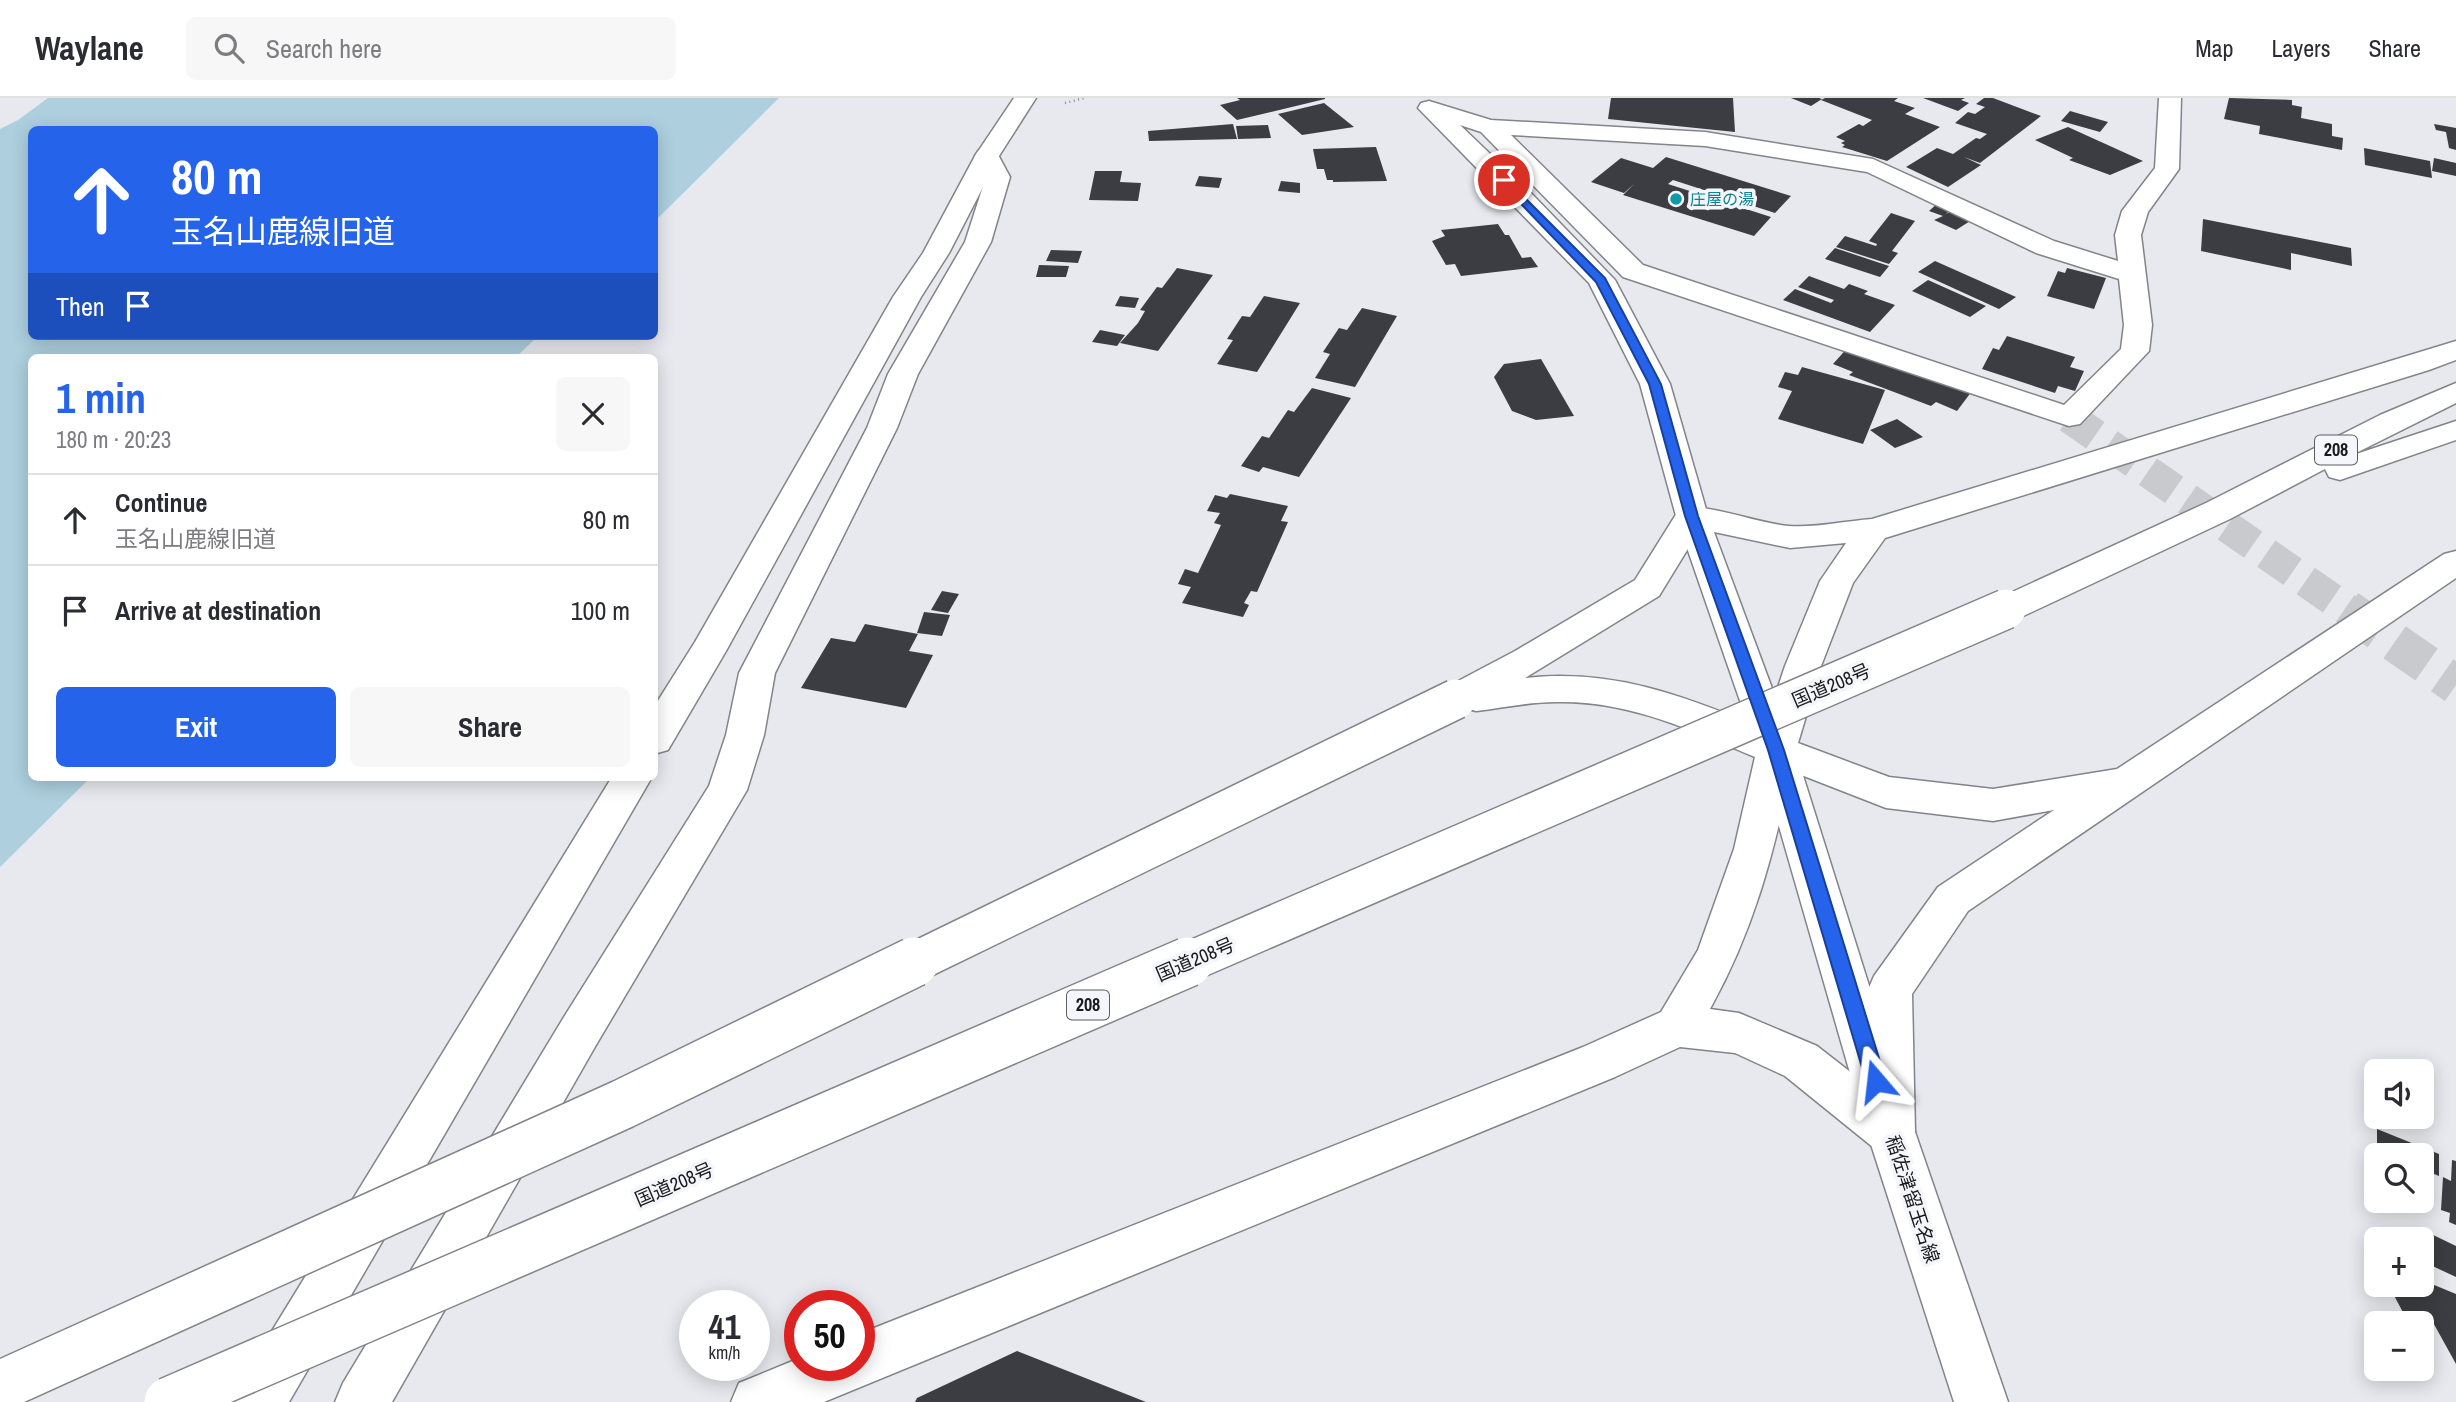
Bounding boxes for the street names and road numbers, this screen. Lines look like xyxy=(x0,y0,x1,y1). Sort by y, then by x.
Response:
road number: 208 xyxy=(2315,436,2357,464)
street label: 国道208号 xyxy=(1788,657,1874,713)
street label: 国道208号 xyxy=(1152,931,1238,987)
road number: 208 xyxy=(1067,991,1109,1020)
street label: 稲佐津留玉名線 xyxy=(1880,1132,1946,1266)
street label: 国道208号 xyxy=(631,1156,717,1212)

